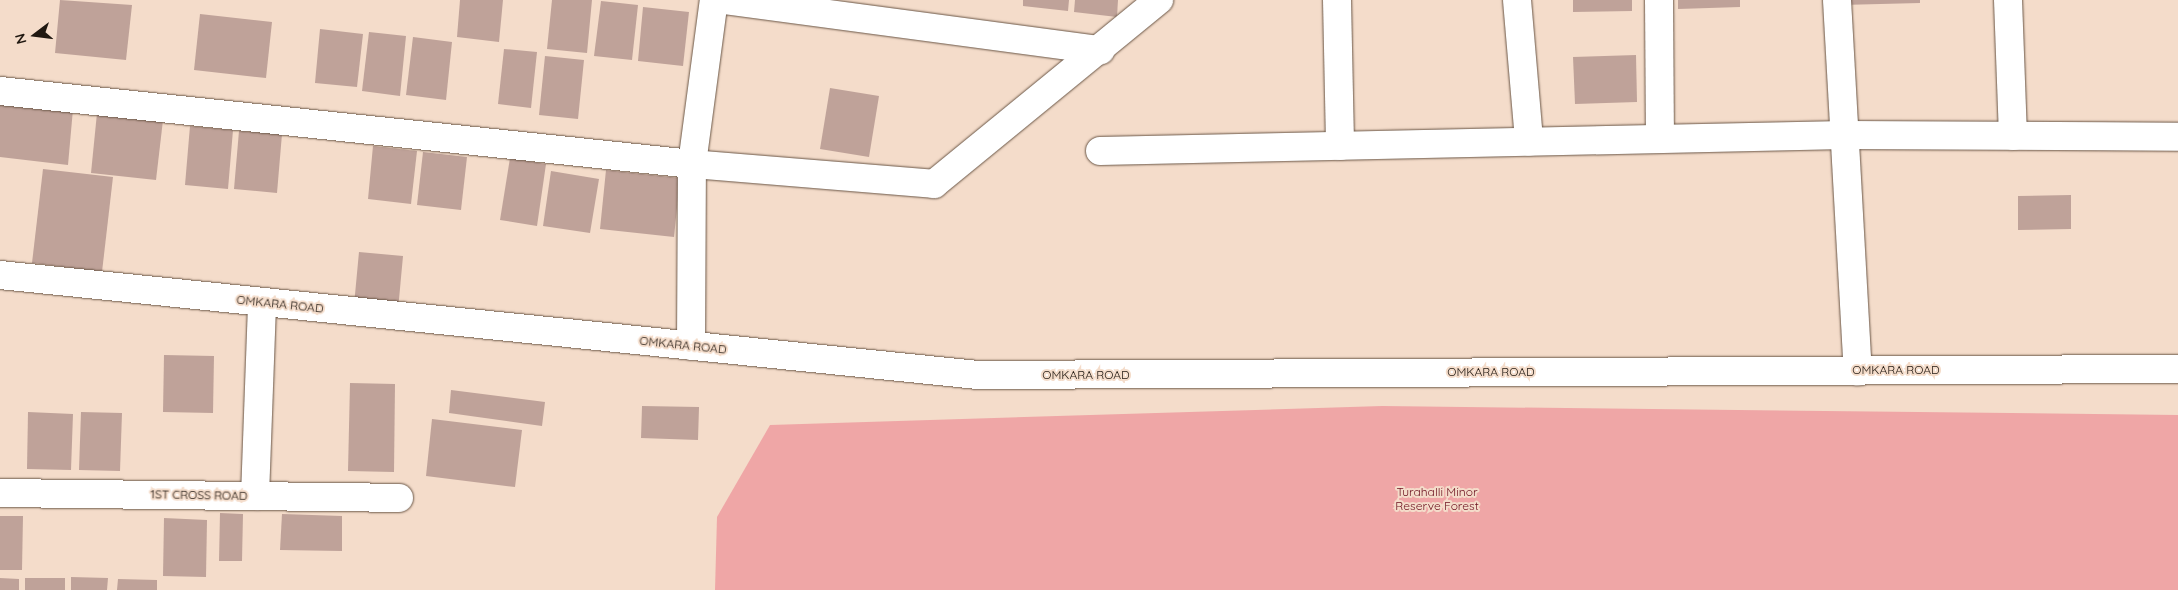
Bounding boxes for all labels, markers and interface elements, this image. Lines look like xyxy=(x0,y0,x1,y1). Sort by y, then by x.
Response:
north arrow xyxy=(10,10,60,60)
text: N xyxy=(10,32,31,46)
street label: OMKARA ROAD xyxy=(236,292,324,316)
street label: OMKARA ROAD xyxy=(639,333,727,357)
street label: OMKARA ROAD xyxy=(1852,363,1940,377)
street label: OMKARA ROAD xyxy=(1447,365,1535,379)
street label: OMKARA ROAD xyxy=(1042,368,1130,382)
park label: Turahalli Minor Reserve Forest xyxy=(1395,485,1479,513)
street label: 1ST CROSS ROAD xyxy=(150,487,248,503)

